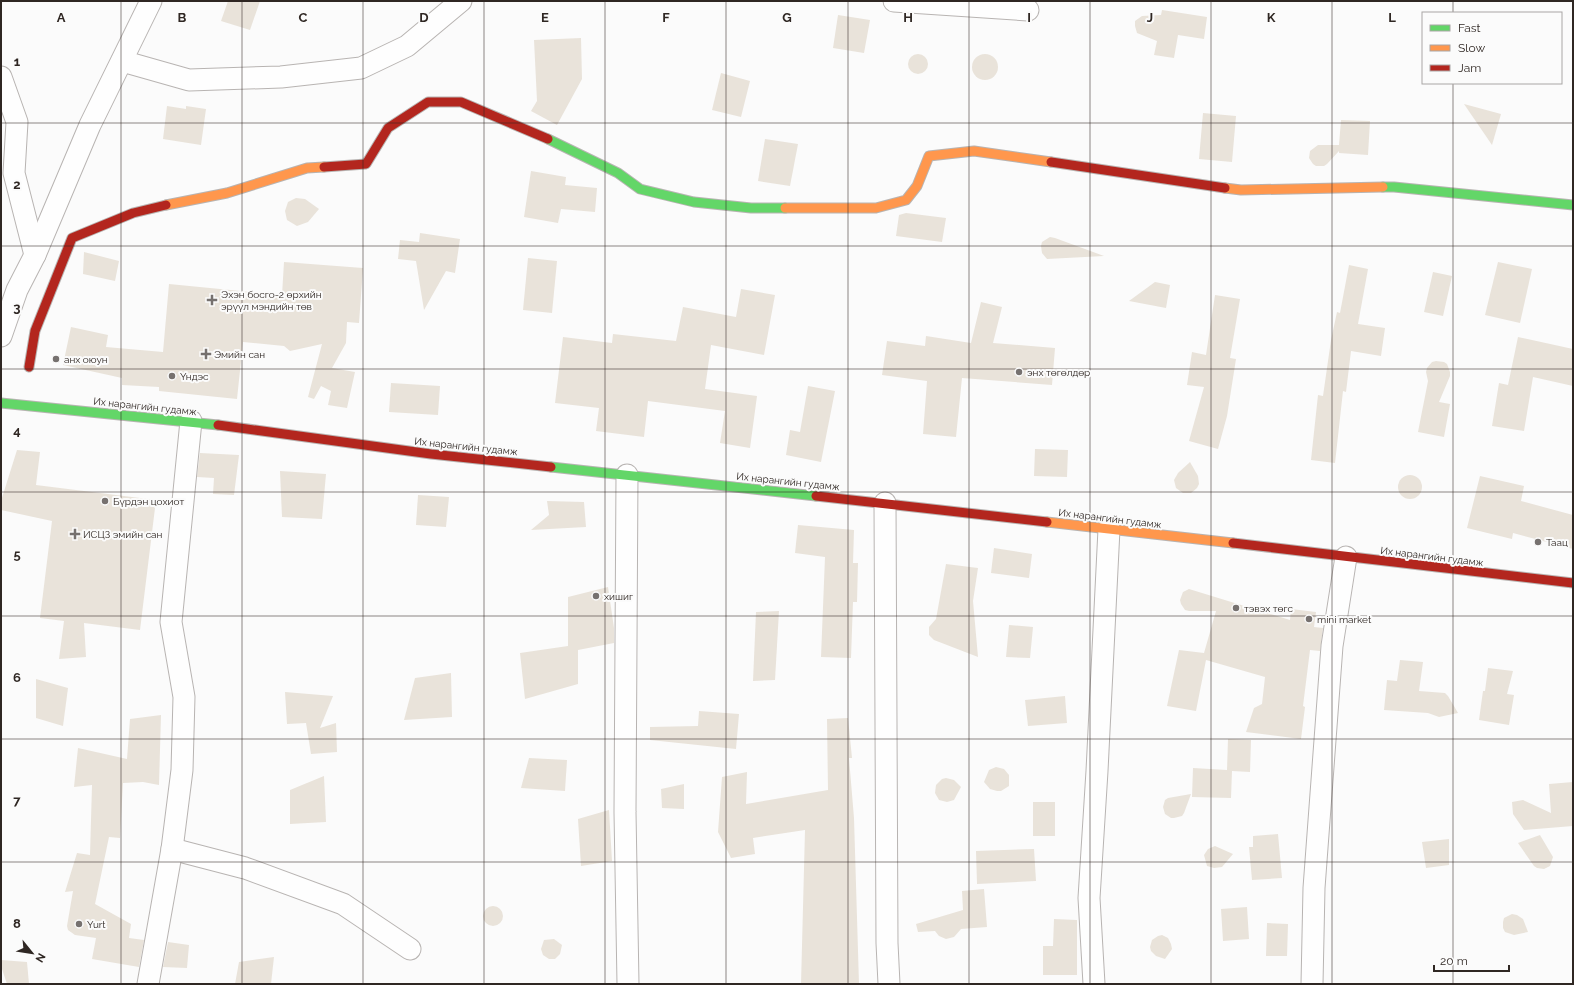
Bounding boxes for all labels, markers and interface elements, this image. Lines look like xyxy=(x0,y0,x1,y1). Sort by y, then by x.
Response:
text: A xyxy=(57,10,66,25)
text: B xyxy=(178,10,187,25)
text: C xyxy=(299,10,308,25)
text: D xyxy=(419,10,429,25)
text: E xyxy=(541,10,549,25)
text: F xyxy=(662,10,670,25)
text: G xyxy=(782,10,792,25)
text: H xyxy=(903,10,913,25)
text: I xyxy=(1027,10,1031,25)
text: J xyxy=(1147,10,1153,25)
text: K xyxy=(1267,10,1276,25)
text: L xyxy=(1388,10,1396,25)
legend xyxy=(1422,12,1562,84)
text: Fast xyxy=(1458,21,1481,35)
text: Slow xyxy=(1458,41,1485,55)
text: 1 xyxy=(14,54,21,69)
text: Jam xyxy=(1458,61,1481,75)
text: 2 xyxy=(13,177,21,192)
place label: Эхэн босго-2 өрхийн эрүүл мэндийн төв xyxy=(221,289,322,312)
marker: Эхэн босго-2 өрхийн эрүүл мэндийн төв xyxy=(206,294,218,306)
text: 3 xyxy=(13,300,21,315)
marker: Эмийн сан xyxy=(201,349,211,359)
place label: Эмийн сан xyxy=(214,349,265,360)
marker: анх оюун xyxy=(51,354,61,364)
place label: анх оюун xyxy=(64,354,108,365)
marker: энх төгөлдөр xyxy=(1014,367,1024,377)
place label: энх төгөлдөр xyxy=(1027,367,1090,378)
marker: Үндэс xyxy=(167,371,177,381)
place label: Үндэс xyxy=(180,371,209,382)
street label: Их нарангийн гудамж xyxy=(93,396,197,417)
text: 4 xyxy=(13,423,21,438)
street label: Их нарангийн гудамж xyxy=(414,436,518,457)
street label: Их нарангийн гудамж xyxy=(736,471,840,492)
marker: Бүрдэн цохиот xyxy=(100,496,110,506)
place label: Бүрдэн цохиот xyxy=(113,496,184,507)
street label: Их нарангийн гудамж xyxy=(1058,507,1162,530)
marker: ИСЦЗ эмийн сан xyxy=(70,529,80,539)
place label: ИСЦЗ эмийн сан xyxy=(83,529,163,540)
marker: Таац xyxy=(1533,537,1543,547)
place label: Таац xyxy=(1546,537,1568,548)
street label: Их нарангийн гудамж xyxy=(1380,545,1484,568)
text: 5 xyxy=(13,547,21,562)
marker: хишиг xyxy=(591,591,601,601)
place label: хишиг xyxy=(604,591,633,602)
marker: тэвэх төгс xyxy=(1231,603,1241,613)
place label: тэвэх төгс xyxy=(1244,603,1294,614)
marker: mini market xyxy=(1304,614,1314,624)
place label: mini market xyxy=(1317,614,1372,625)
text: 6 xyxy=(13,670,21,685)
text: 7 xyxy=(13,793,21,808)
text: 8 xyxy=(13,916,21,931)
marker: Yurt xyxy=(74,919,84,929)
place label: Yurt xyxy=(87,919,106,930)
north arrow xyxy=(12,933,52,973)
scale bar xyxy=(1434,947,1509,973)
text: N xyxy=(32,951,48,965)
text: 20 m xyxy=(1440,954,1468,968)

